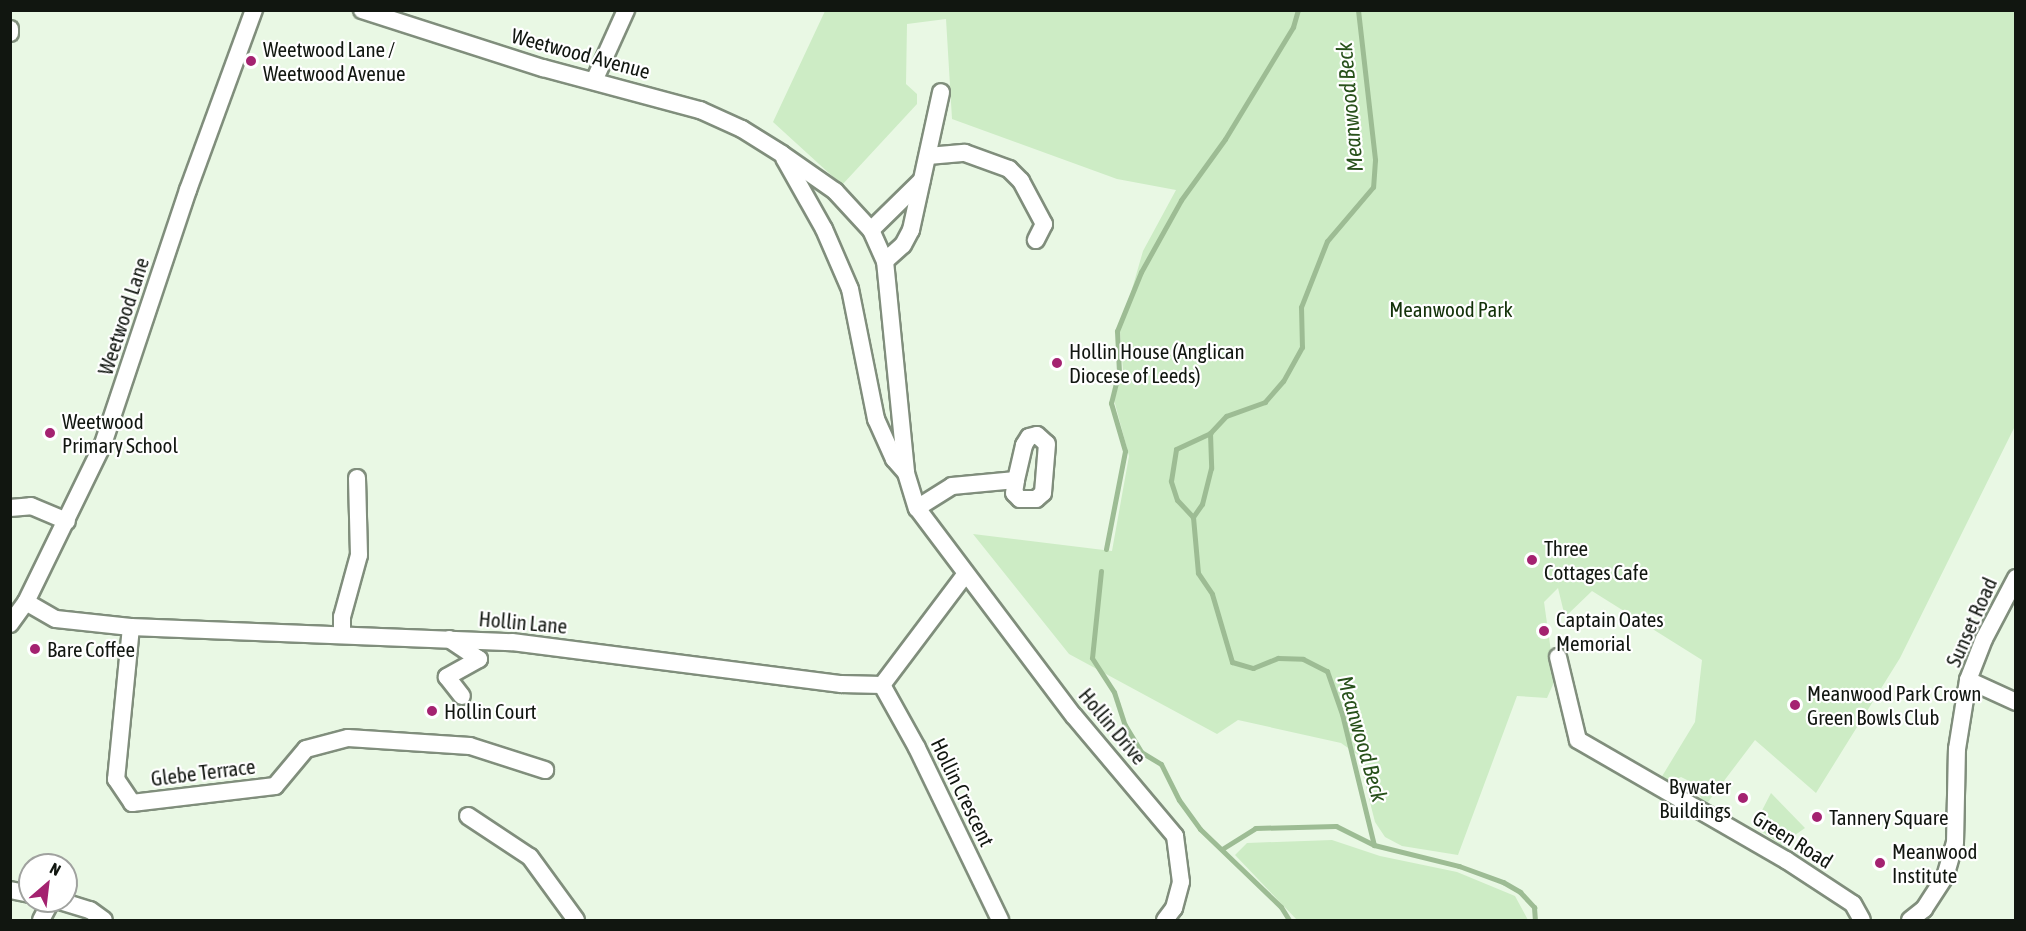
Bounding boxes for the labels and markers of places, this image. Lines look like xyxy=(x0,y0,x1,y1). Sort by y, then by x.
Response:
place label: Weetwood Lane / Weetwood Avenue xyxy=(263,36,406,86)
marker: Weetwood Lane / Weetwood Avenue xyxy=(244,54,258,68)
place label: Hollin House (Anglican Diocese of Leeds) xyxy=(1069,338,1245,388)
marker: Hollin House (Anglican Diocese of Leeds) xyxy=(1050,356,1064,370)
place label: Weetwood Primary School xyxy=(62,408,178,458)
marker: Weetwood Primary School xyxy=(43,426,57,440)
place label: Three Cottages Cafe xyxy=(1544,535,1648,585)
marker: Three Cottages Cafe xyxy=(1525,553,1539,567)
place label: Captain Oates Memorial xyxy=(1556,606,1664,656)
marker: Captain Oates Memorial xyxy=(1537,624,1551,638)
place label: Bare Coffee xyxy=(47,636,135,662)
marker: Bare Coffee xyxy=(28,642,42,656)
place label: Meanwood Park Crown Green Bowls Club xyxy=(1807,680,1981,730)
place label: Hollin Court xyxy=(444,698,537,724)
marker: Meanwood Park Crown Green Bowls Club xyxy=(1788,698,1802,712)
marker: Hollin Court xyxy=(425,704,439,718)
place label: Bywater Buildings xyxy=(1659,773,1731,823)
marker: Bywater Buildings xyxy=(1736,791,1750,805)
place label: Tannery Square xyxy=(1829,804,1949,830)
marker: Tannery Square xyxy=(1810,810,1824,824)
place label: Meanwood Institute xyxy=(1892,838,1978,888)
marker: Meanwood Institute xyxy=(1873,856,1887,870)

